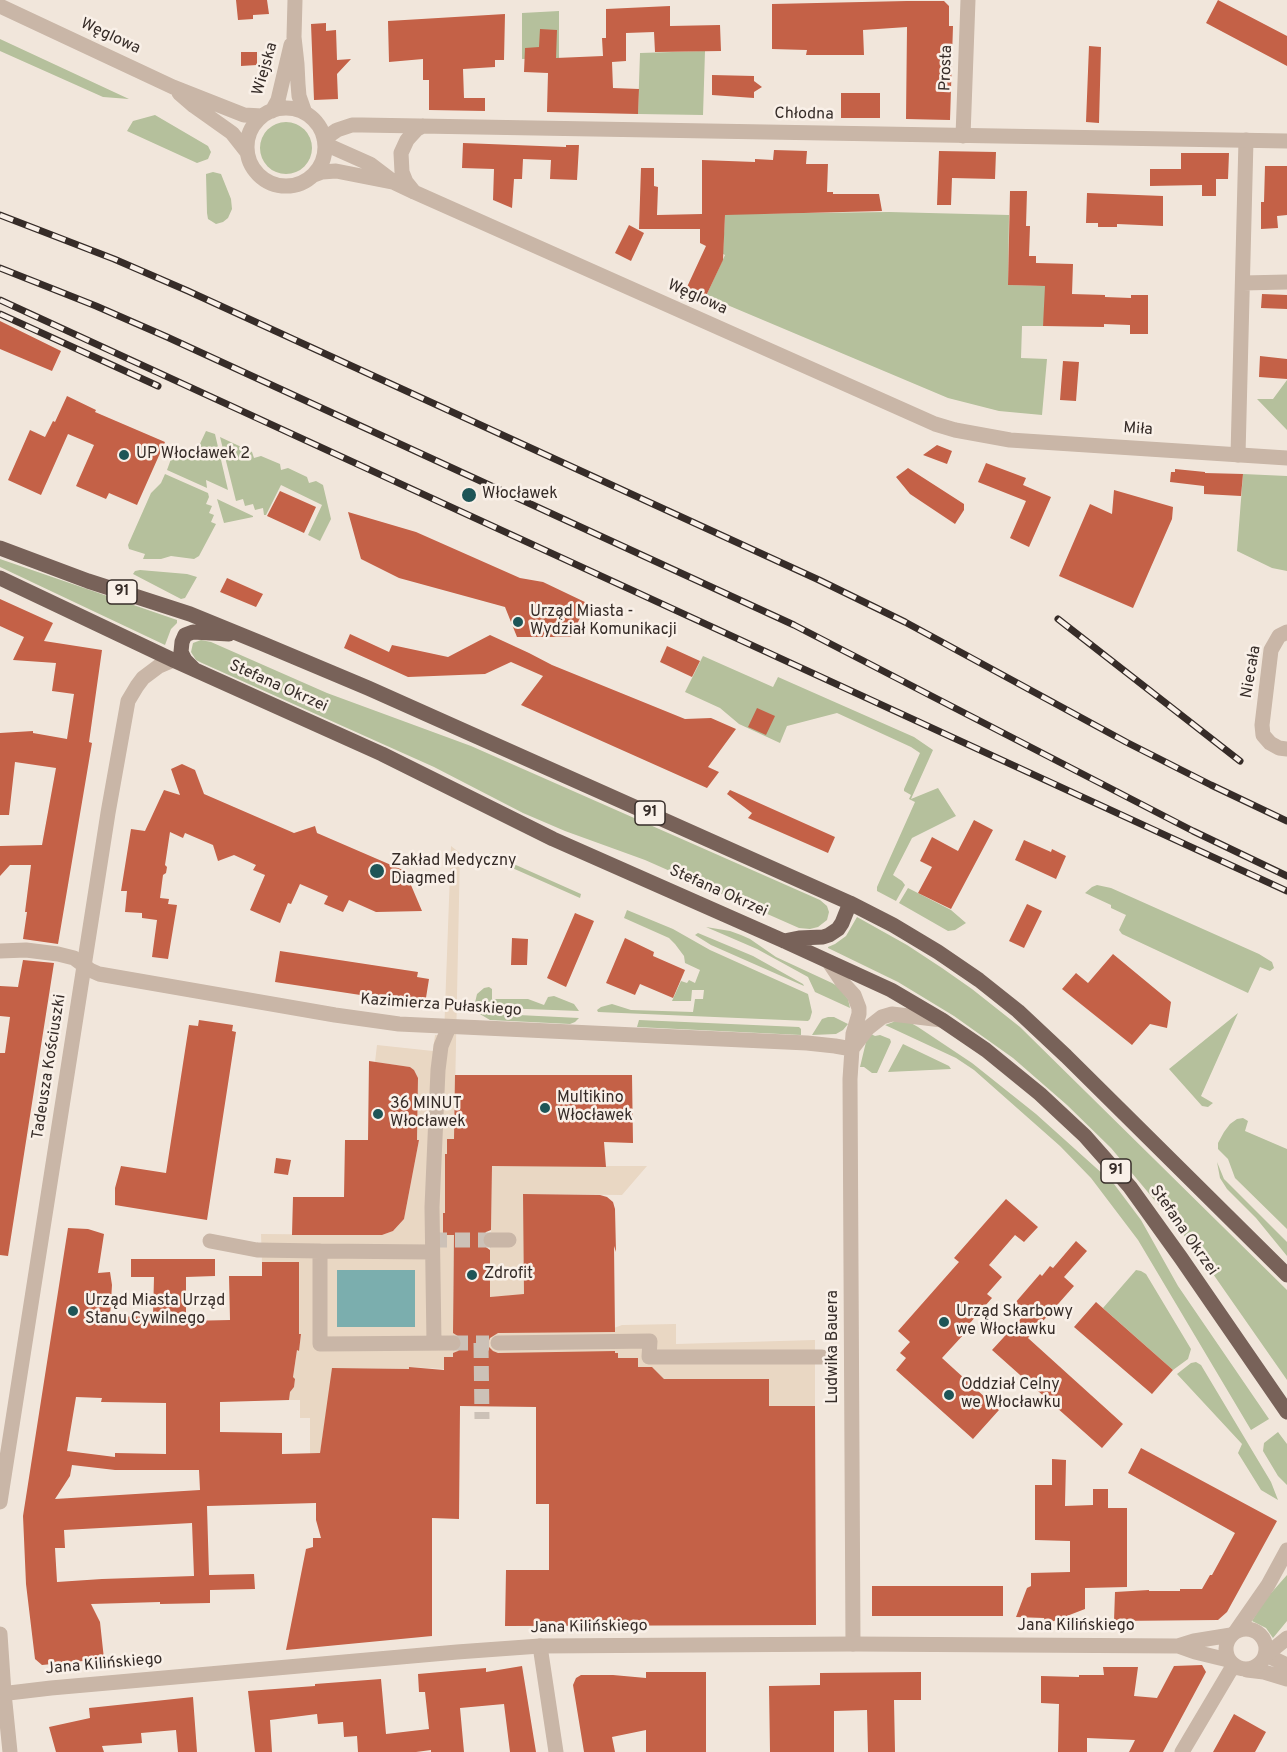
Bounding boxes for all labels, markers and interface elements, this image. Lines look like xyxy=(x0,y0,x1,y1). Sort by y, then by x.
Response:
street label: Węglowa xyxy=(77,15,143,59)
street label: Wiejska xyxy=(249,40,283,98)
street label: Prosta xyxy=(937,45,957,91)
street label: Chłodna xyxy=(774,105,834,125)
street label: Węglowa xyxy=(664,276,730,320)
street label: Miła xyxy=(1123,419,1153,441)
place label: UP Włocławek 2 xyxy=(136,445,250,465)
marker: UP Włocławek 2 xyxy=(117,448,131,462)
place label: Włocławek xyxy=(482,485,558,505)
marker: Włocławek xyxy=(460,486,478,504)
road number: 91 xyxy=(107,580,137,604)
place label: Urząd Miasta - Wydział Komunikacji xyxy=(530,603,677,641)
marker: Urząd Miasta - Wydział Komunikacji xyxy=(511,615,525,629)
street label: Niecała xyxy=(1238,644,1266,700)
street label: Stefana Okrzei xyxy=(226,657,330,717)
road number: 91 xyxy=(635,801,665,825)
place label: Zakład Medyczny Diagmed xyxy=(391,852,516,890)
marker: Zakład Medyczny Diagmed xyxy=(368,862,386,880)
street label: Stefana Okrzei xyxy=(666,862,770,922)
street label: Kazimierza Pułaskiego xyxy=(360,991,522,1021)
street label: Tadeusza Kościuszki xyxy=(29,993,71,1141)
place label: Multikino Włocławek xyxy=(557,1089,633,1127)
place label: 36 MINUT Włocławek xyxy=(390,1095,466,1133)
marker: Multikino Włocławek xyxy=(538,1101,552,1115)
marker: 36 MINUT Włocławek xyxy=(371,1107,385,1121)
road number: 91 xyxy=(1101,1159,1131,1183)
street label: Stefana Okrzei xyxy=(1145,1182,1221,1280)
place label: Zdrofit xyxy=(484,1265,533,1285)
marker: Zdrofit xyxy=(465,1268,479,1282)
street label: Ludwika Bauera xyxy=(824,1290,844,1404)
place label: Urząd Miasta Urząd Stanu Cywilnego xyxy=(85,1292,225,1330)
place label: Urząd Skarbowy we Włocławku xyxy=(956,1303,1073,1341)
marker: Urząd Miasta Urząd Stanu Cywilnego xyxy=(66,1304,80,1318)
marker: Urząd Skarbowy we Włocławku xyxy=(937,1315,951,1329)
place label: Oddział Celny we Włocławku xyxy=(961,1376,1061,1414)
marker: Oddział Celny we Włocławku xyxy=(942,1388,956,1402)
street label: Jana Kilińskiego xyxy=(530,1617,648,1639)
street label: Jana Kilińskiego xyxy=(1017,1617,1135,1637)
street label: Jana Kilińskiego xyxy=(45,1650,163,1680)

